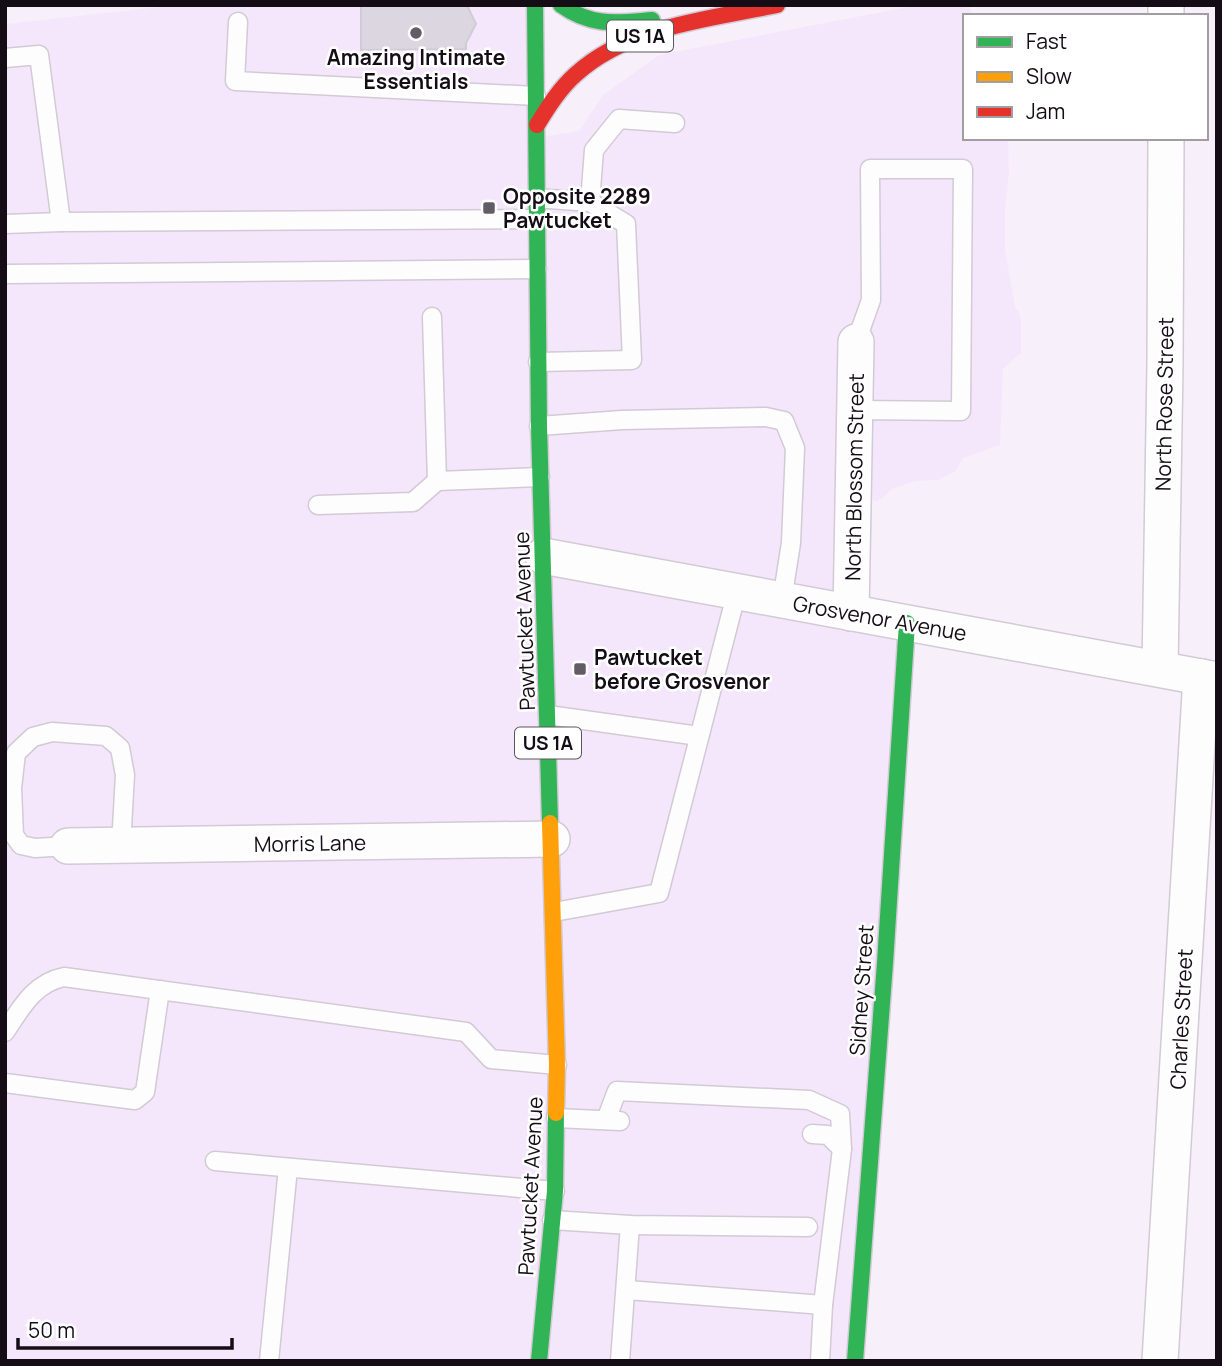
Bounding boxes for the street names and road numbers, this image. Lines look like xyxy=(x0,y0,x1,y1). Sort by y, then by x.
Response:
road number: US 1A xyxy=(607,20,673,52)
street label: North Rose Street xyxy=(1148,317,1180,491)
street label: North Blossom Street xyxy=(838,373,870,581)
street label: Pawtucket Avenue xyxy=(507,531,541,711)
street label: Grosvenor Avenue xyxy=(791,589,969,647)
road number: US 1A xyxy=(515,728,581,758)
street label: Morris Lane xyxy=(254,828,366,858)
street label: Sidney Street xyxy=(842,923,880,1057)
street label: Charles Street xyxy=(1163,948,1199,1090)
street label: Pawtucket Avenue xyxy=(511,1096,549,1276)

